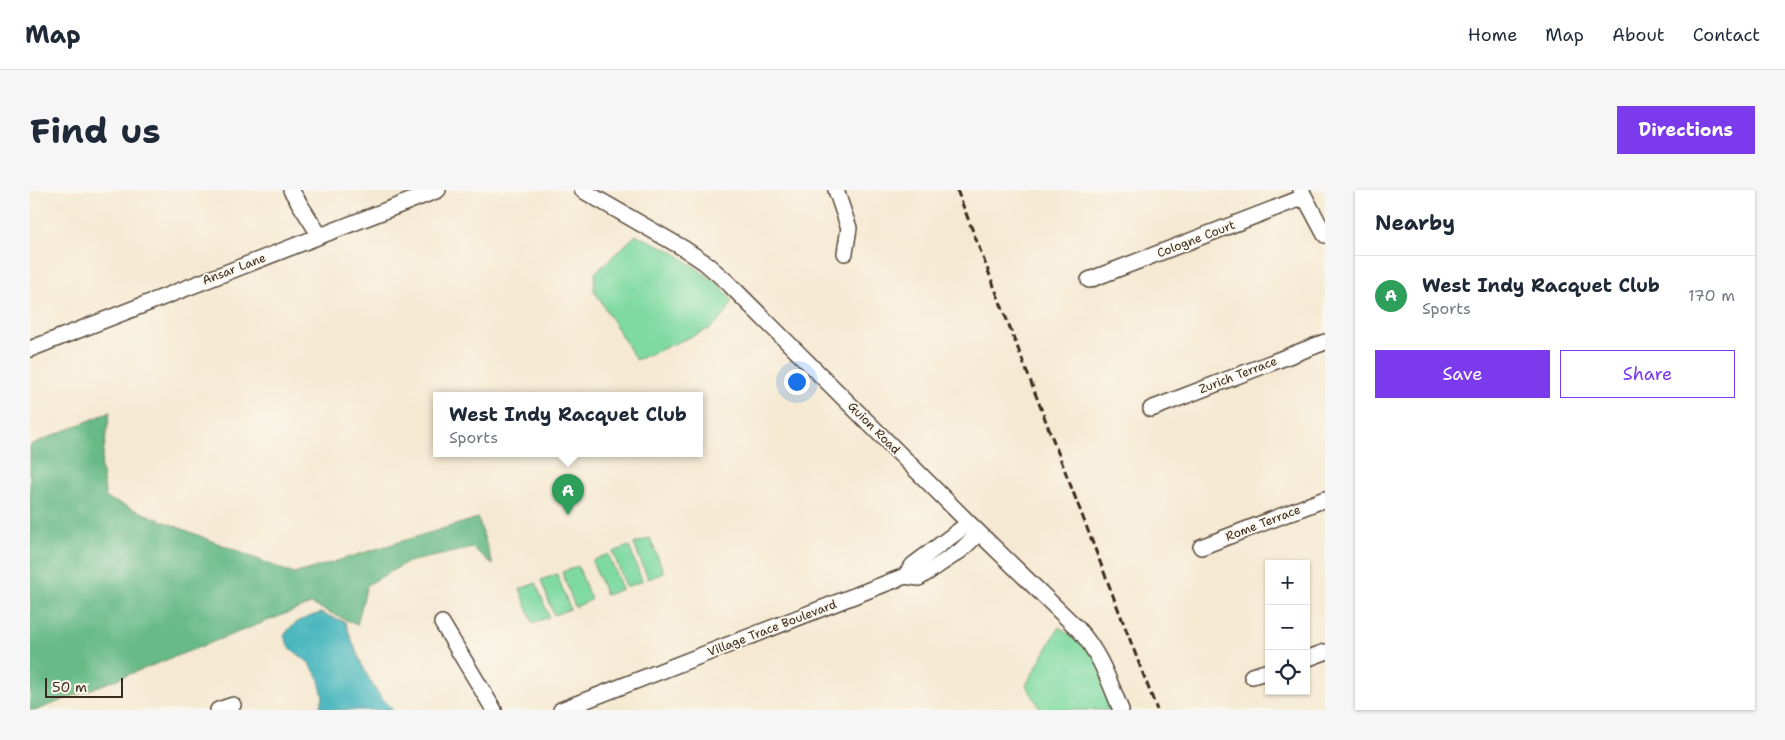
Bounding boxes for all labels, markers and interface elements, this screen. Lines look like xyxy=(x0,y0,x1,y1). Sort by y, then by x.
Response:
text: Map xyxy=(25,19,81,51)
text: Home xyxy=(1468,23,1517,47)
text: Map xyxy=(1545,23,1584,47)
text: About xyxy=(1612,23,1665,47)
text: Contact xyxy=(1693,23,1760,47)
button: Directions xyxy=(1617,106,1755,154)
text: Find us xyxy=(30,107,161,154)
text: Nearby xyxy=(1375,209,1455,237)
street label: Cologne Court xyxy=(1155,217,1237,261)
street label: Ansar Lane xyxy=(200,249,268,288)
text: West Indy Racquet Club xyxy=(1422,273,1660,298)
text: A xyxy=(1385,285,1397,306)
text: 170 m xyxy=(1688,285,1735,306)
text: Sports xyxy=(1422,298,1471,319)
button: Save xyxy=(1375,350,1550,398)
button: Share xyxy=(1560,350,1735,398)
street label: Zurich Terrace xyxy=(1197,353,1279,397)
your location xyxy=(784,369,810,395)
popup xyxy=(433,392,703,457)
street label: Guion Road xyxy=(844,398,904,458)
text: West Indy Racquet Club xyxy=(449,402,687,427)
text: Sports xyxy=(449,427,498,448)
pin: A xyxy=(552,474,584,515)
street label: Rome Terrace xyxy=(1223,501,1303,545)
map controls xyxy=(1265,560,1310,695)
button: + xyxy=(1265,560,1310,605)
street label: Village Trace Boulevard xyxy=(705,596,839,660)
button: − xyxy=(1265,605,1310,650)
button: locate xyxy=(1265,650,1310,695)
scale bar xyxy=(45,675,122,698)
text: 50 m xyxy=(52,678,87,696)

